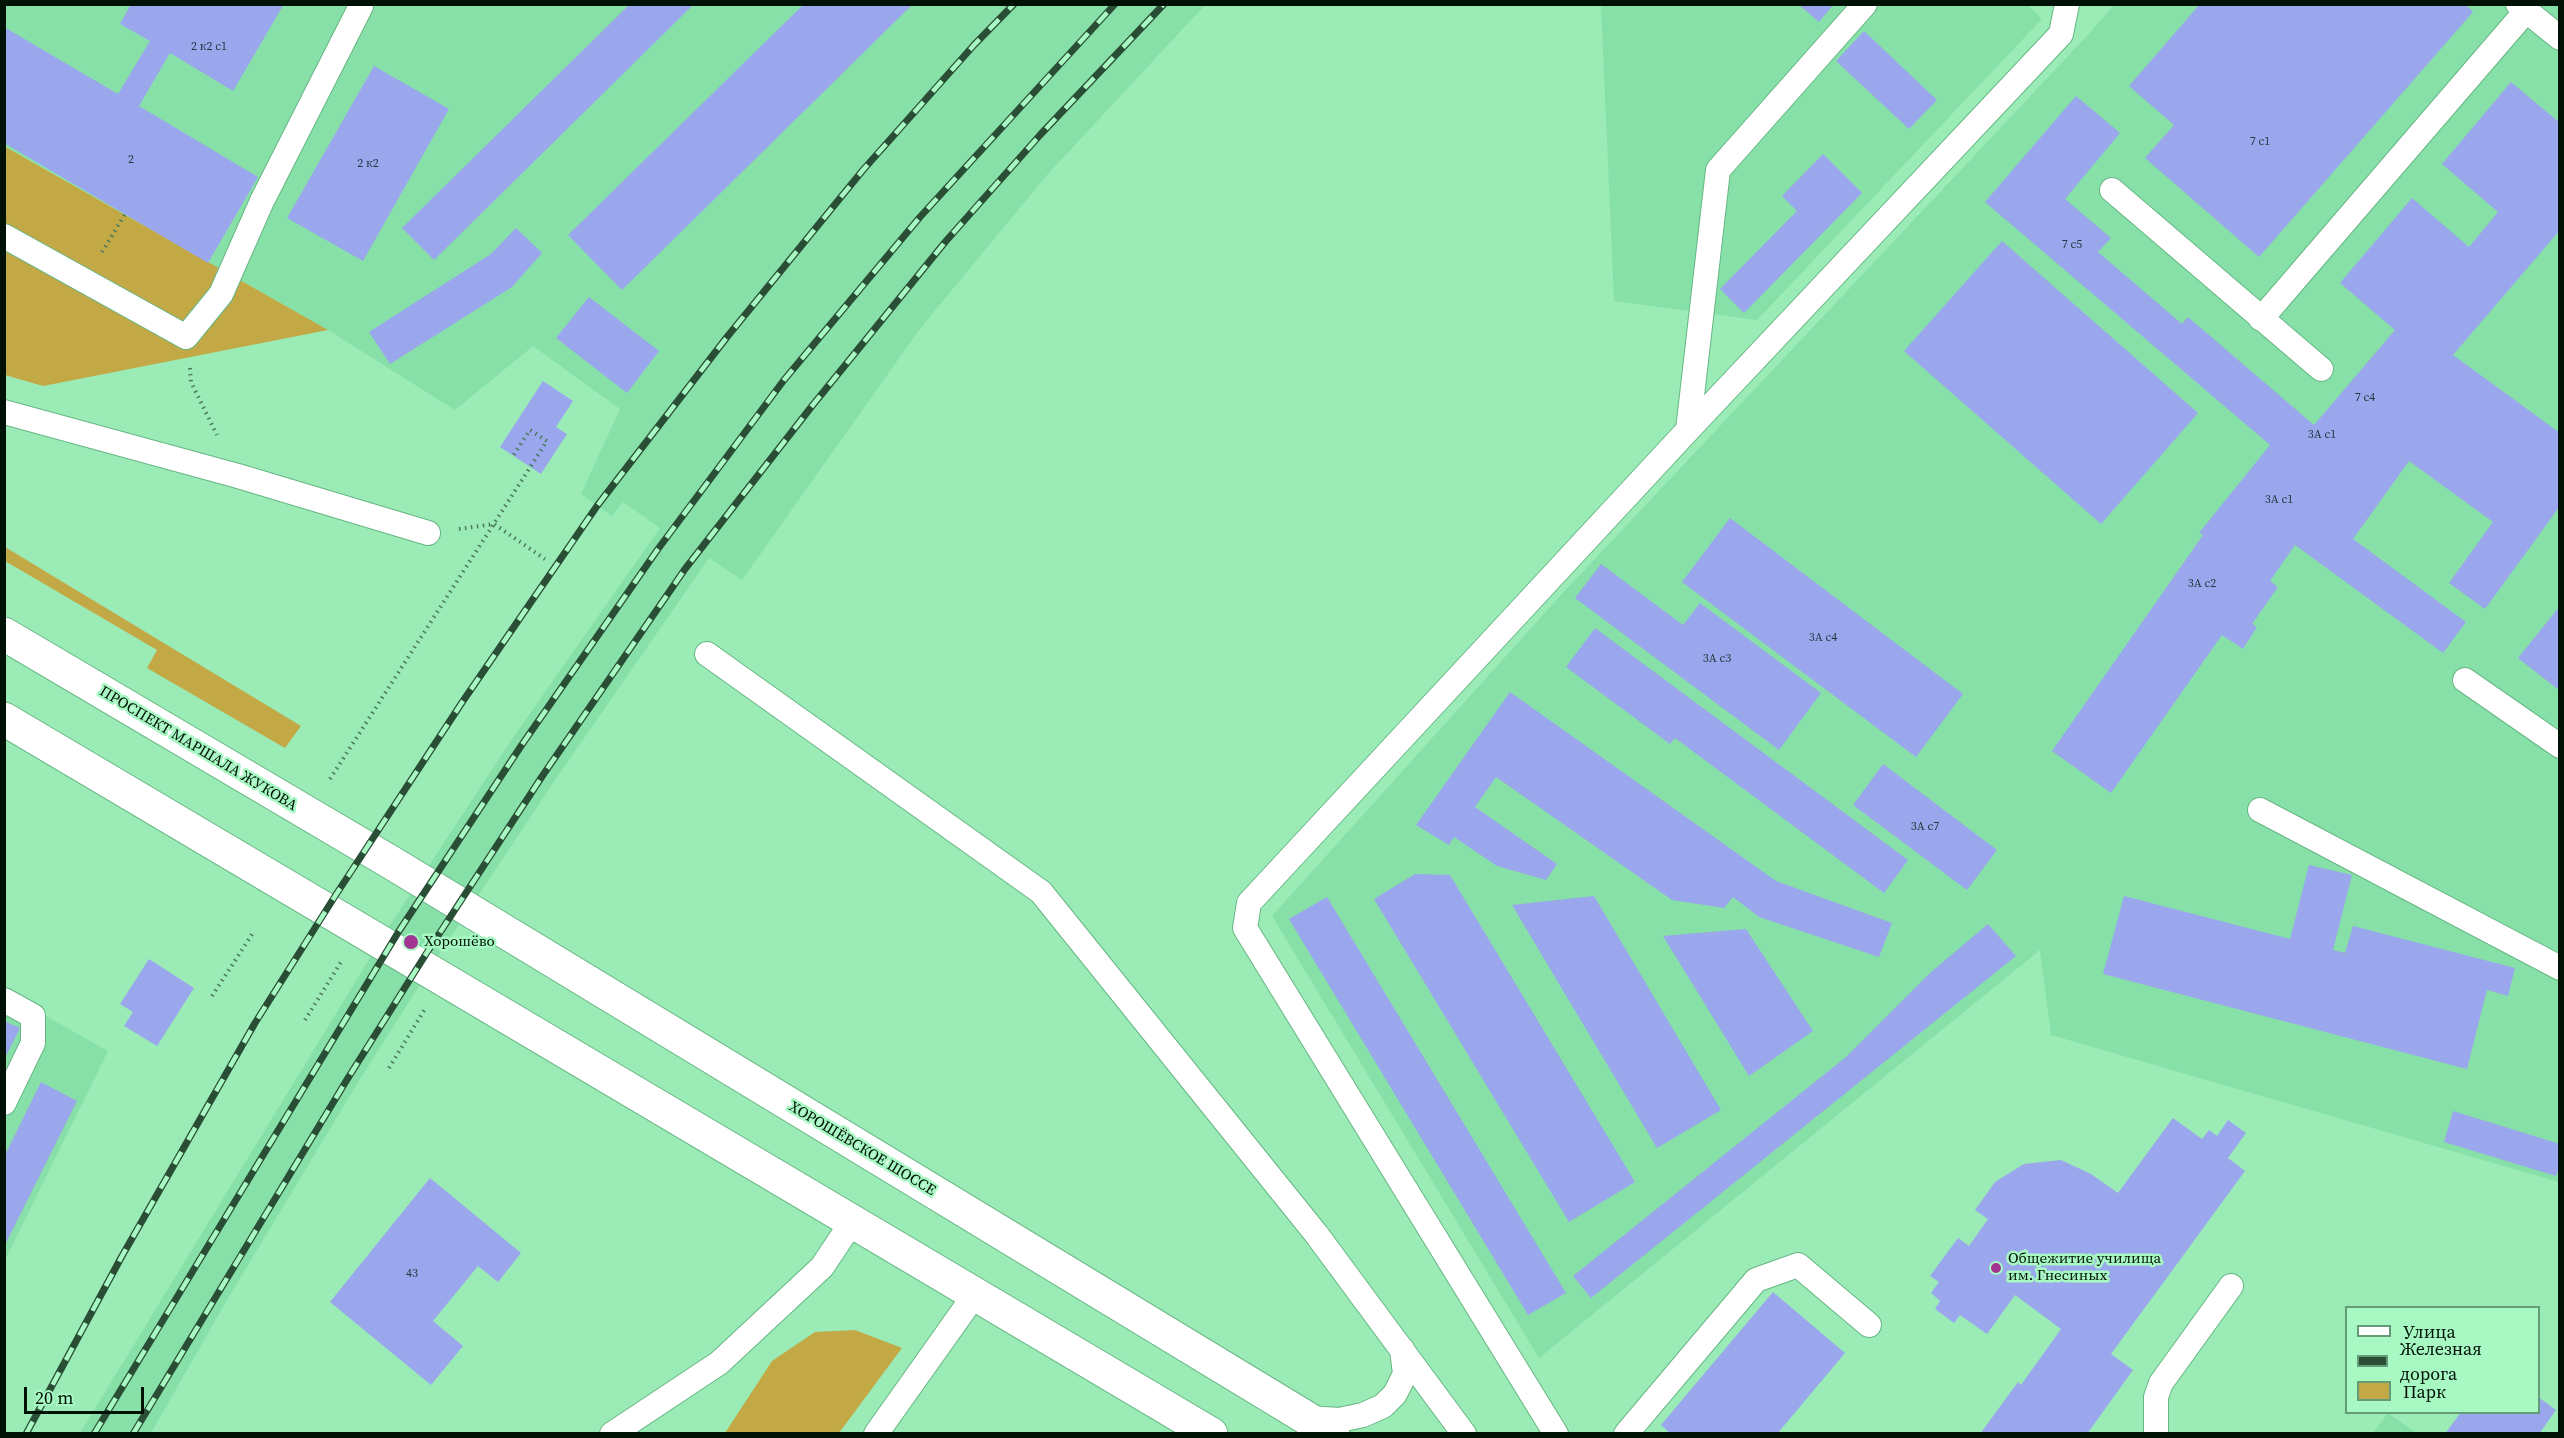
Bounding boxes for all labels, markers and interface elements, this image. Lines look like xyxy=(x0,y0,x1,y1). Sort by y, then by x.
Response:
house number: 2 к2 c1 xyxy=(191,40,227,54)
house number: 7 с1 xyxy=(2250,135,2270,149)
house number: 2 xyxy=(128,153,134,167)
house number: 2 к2 xyxy=(357,157,379,171)
house number: 7 с5 xyxy=(2062,238,2082,252)
house number: 7 с4 xyxy=(2355,391,2375,405)
house number: 3А с1 xyxy=(2308,428,2336,442)
house number: 3А с1 xyxy=(2265,493,2293,507)
house number: 3А с2 xyxy=(2188,577,2216,591)
house number: 3А с4 xyxy=(1809,631,1837,645)
house number: 3А с3 xyxy=(1703,652,1731,666)
street label: ПРОСПЕКТ МАРШАЛА ЖУКОВА xyxy=(96,683,300,815)
house number: 3А с7 xyxy=(1911,820,1939,834)
marker: Хорошёво xyxy=(402,933,420,951)
place label: Хорошёво xyxy=(424,933,495,951)
street label: ХОРОШЁВСКОЕ ШОССЕ xyxy=(785,1098,939,1200)
place label: Общежитие училища им. Гнесиных xyxy=(2008,1250,2161,1285)
marker: Общежитие училища им. Гнесиных xyxy=(1989,1261,2003,1275)
house number: 43 xyxy=(406,1267,418,1281)
legend xyxy=(2345,1306,2540,1414)
text: Улица xyxy=(2403,1319,2456,1344)
text: Железная дорога xyxy=(2400,1336,2482,1386)
scale bar xyxy=(27,1375,147,1413)
text: Парк xyxy=(2403,1379,2446,1404)
text: 20 m xyxy=(35,1385,73,1410)

